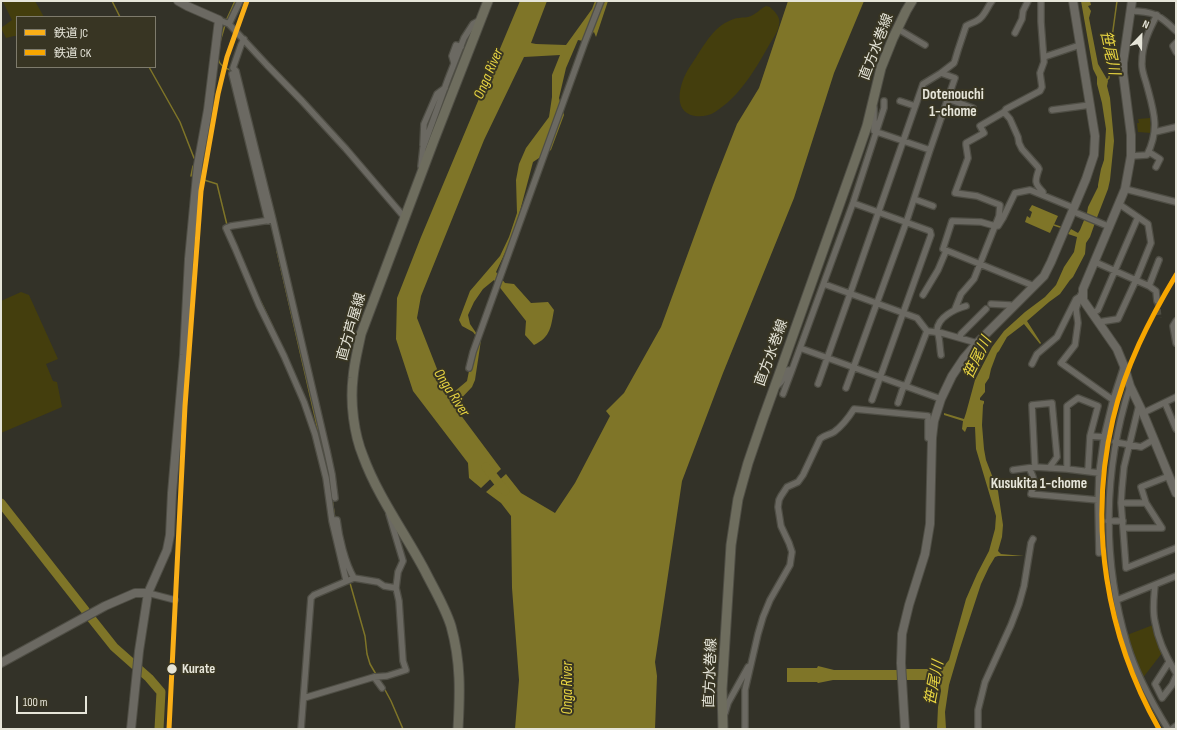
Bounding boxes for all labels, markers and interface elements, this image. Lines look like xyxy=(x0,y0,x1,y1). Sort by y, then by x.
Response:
street label: 直方水巻線 xyxy=(857,11,897,83)
legend xyxy=(16,16,156,68)
north arrow xyxy=(1121,16,1161,56)
text: N xyxy=(1141,17,1151,32)
text: 鉄道 JC xyxy=(54,26,88,41)
water label: 笹尾川 xyxy=(1096,29,1122,77)
text: 鉄道 CK xyxy=(54,46,91,61)
water label: Onga River xyxy=(470,46,508,102)
district label: Dotenouchi 1-chome xyxy=(922,86,984,121)
street label: 直方芦屋線 xyxy=(334,291,370,363)
street label: 直方水巻線 xyxy=(752,317,792,389)
water label: 笹尾川 xyxy=(960,334,996,382)
water label: Onga River xyxy=(429,366,473,420)
district label: Kusukita 1-chome xyxy=(991,475,1087,493)
street label: 直方水巻線 xyxy=(701,638,721,708)
water label: 笹尾川 xyxy=(922,659,948,707)
place label: Kurate xyxy=(182,661,215,677)
water label: Onga River xyxy=(559,661,577,715)
marker: Kurate xyxy=(165,662,179,676)
scale bar xyxy=(18,688,89,714)
text: 100 m xyxy=(23,695,48,710)

